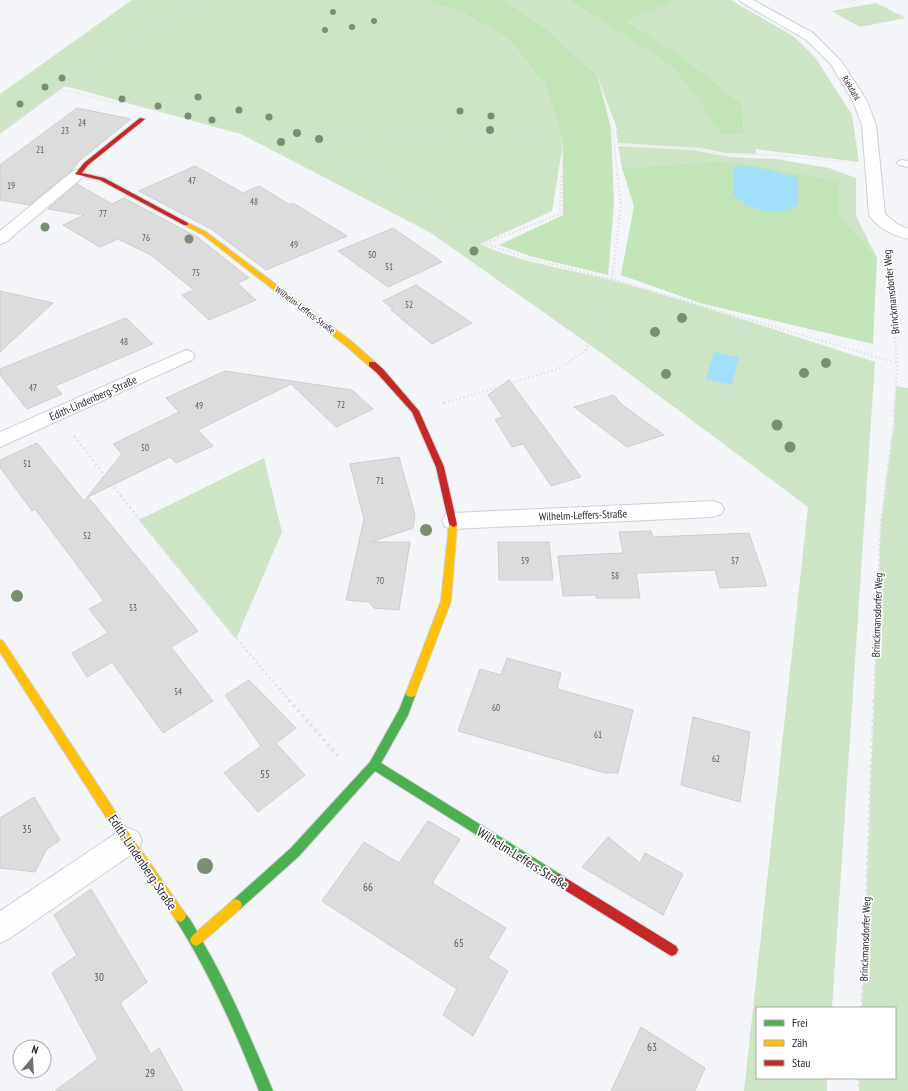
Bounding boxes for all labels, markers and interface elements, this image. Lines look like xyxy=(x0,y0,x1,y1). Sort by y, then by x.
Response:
street label: Riekdahl xyxy=(840,73,864,103)
house number: 24 xyxy=(78,117,86,128)
house number: 23 xyxy=(61,125,69,136)
house number: 21 xyxy=(36,144,44,155)
house number: 47 xyxy=(188,175,196,186)
house number: 19 xyxy=(7,180,15,191)
house number: 48 xyxy=(250,196,258,207)
house number: 77 xyxy=(99,208,107,219)
house number: 76 xyxy=(142,232,150,243)
house number: 49 xyxy=(290,239,298,250)
house number: 50 xyxy=(368,249,376,260)
street label: Brinckmansdorfer Weg xyxy=(880,249,902,335)
house number: 51 xyxy=(385,261,393,272)
house number: 75 xyxy=(192,267,200,278)
street label: Wilhelm-Leffers-Straße xyxy=(273,283,338,336)
house number: 52 xyxy=(405,299,413,310)
house number: 48 xyxy=(120,336,128,347)
street label: Edith-Lindenberg-Straße xyxy=(47,372,139,424)
house number: 47 xyxy=(29,382,37,393)
house number: 72 xyxy=(337,399,345,410)
house number: 49 xyxy=(195,400,203,411)
house number: 50 xyxy=(141,442,149,453)
house number: 51 xyxy=(23,458,31,469)
house number: 71 xyxy=(376,475,384,486)
street label: Wilhelm-Leffers-Straße xyxy=(539,506,628,524)
house number: 52 xyxy=(83,530,91,541)
house number: 59 xyxy=(521,555,529,566)
house number: 57 xyxy=(731,555,739,566)
house number: 58 xyxy=(611,570,619,581)
street label: Brinckmansdorfer Weg xyxy=(869,572,885,658)
house number: 70 xyxy=(376,575,384,586)
house number: 53 xyxy=(129,602,137,613)
house number: 54 xyxy=(174,686,182,697)
house number: 60 xyxy=(492,702,500,713)
house number: 61 xyxy=(594,729,602,740)
house number: 62 xyxy=(712,753,720,764)
house number: 55 xyxy=(260,767,270,781)
street label: Edith-Lindenberg-Straße xyxy=(104,811,181,913)
house number: 35 xyxy=(22,822,32,836)
street label: Wilhelm-Leffers-Straße xyxy=(474,824,572,893)
house number: 66 xyxy=(363,880,373,894)
street label: Brinckmansdorfer Weg xyxy=(857,896,873,982)
house number: 65 xyxy=(454,936,464,950)
house number: 30 xyxy=(94,970,104,984)
legend xyxy=(756,1007,896,1079)
text: Frei xyxy=(792,1015,808,1030)
text: Zäh xyxy=(792,1035,807,1050)
north arrow xyxy=(12,1039,52,1079)
house number: 63 xyxy=(647,1040,657,1054)
text: N xyxy=(30,1042,40,1057)
text: Stau xyxy=(792,1055,810,1070)
house number: 29 xyxy=(145,1066,155,1080)

